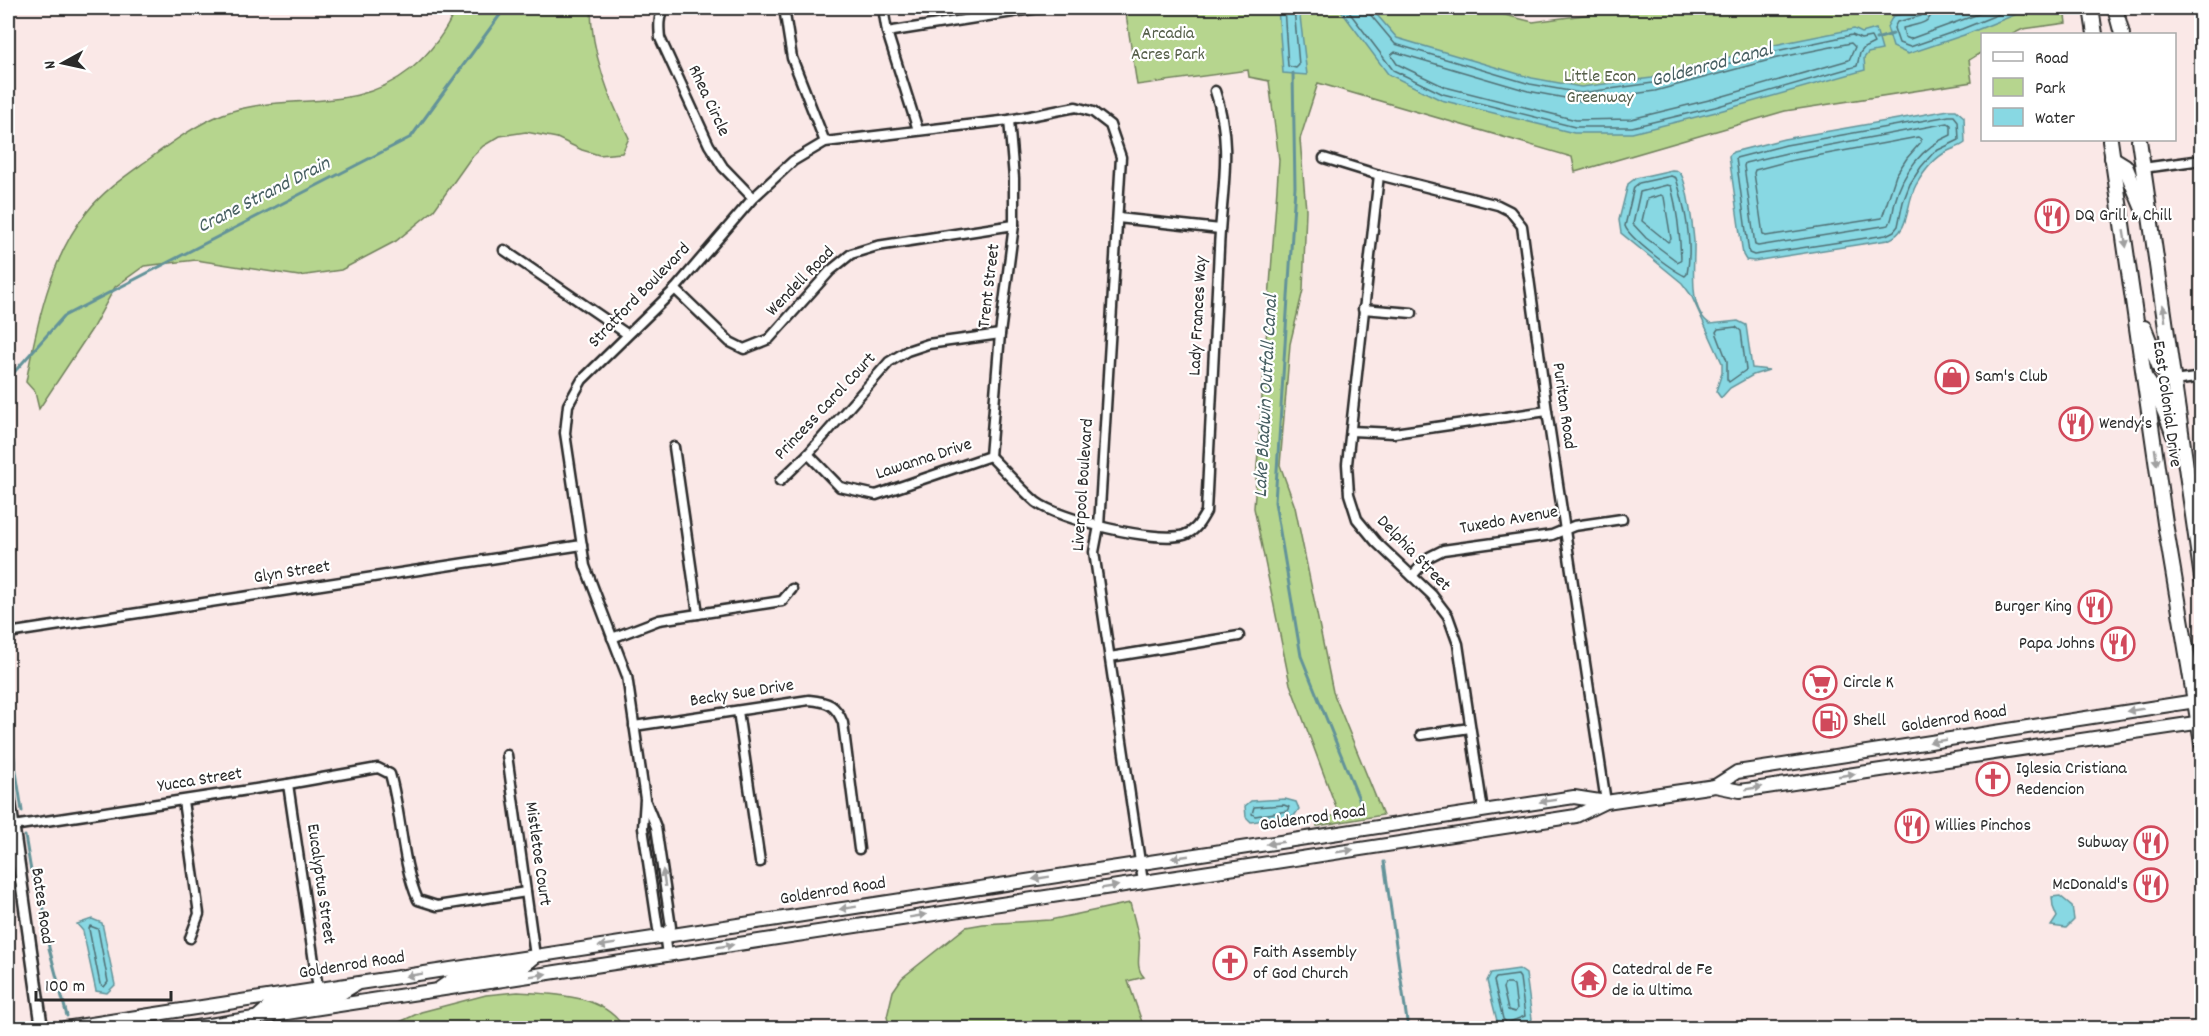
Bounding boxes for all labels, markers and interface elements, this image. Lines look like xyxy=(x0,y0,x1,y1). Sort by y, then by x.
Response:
park label: Arcadia Acres Park xyxy=(1131,22,1205,68)
north arrow xyxy=(33,33,93,93)
legend xyxy=(1981,33,2176,141)
water label: Goldenrod Canal xyxy=(1648,36,1778,96)
text: Road xyxy=(2035,47,2069,72)
text: N xyxy=(39,59,63,70)
street label: Rhea Circle xyxy=(681,61,735,141)
park label: Little Econ Greenway xyxy=(1564,65,1636,111)
text: Park xyxy=(2035,77,2066,102)
text: Water xyxy=(2035,107,2075,132)
water label: Crane Strand Drain xyxy=(193,150,336,242)
restaurant icon: DQ Grill & Chill xyxy=(2034,198,2070,234)
place label: DQ Grill & Chill xyxy=(2075,204,2172,229)
one-way arrow xyxy=(2120,230,2129,249)
street label: Stratford Boulevard xyxy=(583,238,697,354)
street label: Wendell Road xyxy=(761,241,841,323)
street label: Trent Street xyxy=(972,242,1008,330)
street label: Lady Frances Way xyxy=(1183,255,1215,377)
water label: Lake Bladwin Outfall Canal xyxy=(1248,292,1286,498)
one-way arrow xyxy=(2159,303,2168,322)
street label: East Colonial Drive xyxy=(2145,339,2187,469)
street label: Princess Carol Court xyxy=(769,347,883,466)
shop icon: Sam's Club xyxy=(1934,359,1970,395)
street label: Puritan Road xyxy=(1545,361,1581,451)
place label: Sam's Club xyxy=(1975,365,2048,390)
restaurant icon: Wendy's xyxy=(2058,406,2094,442)
place label: Wendy's xyxy=(2099,412,2152,437)
street label: Liverpool Boulevard xyxy=(1067,418,1101,552)
street label: Lawanna Drive xyxy=(873,433,975,487)
one-way arrow xyxy=(2151,448,2160,467)
street label: Tuxedo Avenue xyxy=(1458,500,1560,542)
street label: Delphia Street xyxy=(1370,510,1456,598)
street label: Glyn Street xyxy=(252,555,332,591)
restaurant icon: Burger King xyxy=(2077,589,2113,625)
place label: Burger King xyxy=(1995,595,2072,620)
restaurant icon: Papa Johns xyxy=(2100,626,2136,662)
place label: Papa Johns xyxy=(2019,632,2095,657)
supermarket icon: Circle K xyxy=(1802,665,1838,701)
place label: Circle K xyxy=(1843,671,1894,696)
street label: Becky Sue Drive xyxy=(688,673,796,715)
street label: Goldenrod Road xyxy=(1899,699,2009,741)
fuel station icon: Shell xyxy=(1812,703,1848,739)
one-way arrow xyxy=(2126,705,2145,714)
place label: Shell xyxy=(1853,709,1886,734)
one-way arrow xyxy=(1928,736,1947,745)
place label: Iglesia Cristiana Redencion xyxy=(2016,757,2127,803)
church icon: Iglesia Cristiana Redencion xyxy=(1975,761,2011,797)
street label: Yucca Street xyxy=(156,762,244,800)
one-way arrow xyxy=(1838,770,1857,779)
one-way arrow xyxy=(1745,784,1764,793)
one-way arrow xyxy=(1538,797,1557,806)
street label: Goldenrod Road xyxy=(1258,799,1368,839)
street label: Mistletoe Court xyxy=(517,800,557,908)
restaurant icon: Willies Pinchos xyxy=(1894,808,1930,844)
place label: Willies Pinchos xyxy=(1935,814,2031,839)
street label: Eucalyptus Street xyxy=(299,822,341,946)
restaurant icon: Subway xyxy=(2133,825,2169,861)
place label: Subway xyxy=(2077,831,2129,856)
one-way arrow xyxy=(1265,838,1284,847)
one-way arrow xyxy=(1335,847,1354,856)
one-way arrow xyxy=(1171,852,1190,861)
street label: Bates Road xyxy=(23,866,59,946)
restaurant icon: McDonald's xyxy=(2133,867,2169,903)
one-way arrow xyxy=(659,868,668,887)
street label: Goldenrod Road xyxy=(778,871,888,913)
one-way arrow xyxy=(1031,873,1050,882)
place label: McDonald's xyxy=(2052,873,2128,898)
one-way arrow xyxy=(1101,882,1120,891)
one-way arrow xyxy=(839,903,858,912)
one-way arrow xyxy=(908,912,927,921)
one-way arrow xyxy=(597,941,616,950)
one-way arrow xyxy=(716,941,735,950)
place label: Faith Assembly of God Church xyxy=(1253,941,1357,987)
street label: Goldenrod Road xyxy=(297,945,407,987)
church icon: Faith Assembly of God Church xyxy=(1212,945,1248,981)
place label: Catedral de Fe de ia Ultima xyxy=(1612,958,1712,1004)
temple icon: Catedral de Fe de ia Ultima xyxy=(1571,962,1607,998)
scale bar xyxy=(36,964,171,1002)
one-way arrow xyxy=(404,970,423,979)
one-way arrow xyxy=(528,970,547,979)
text: 100 m xyxy=(45,975,85,1000)

